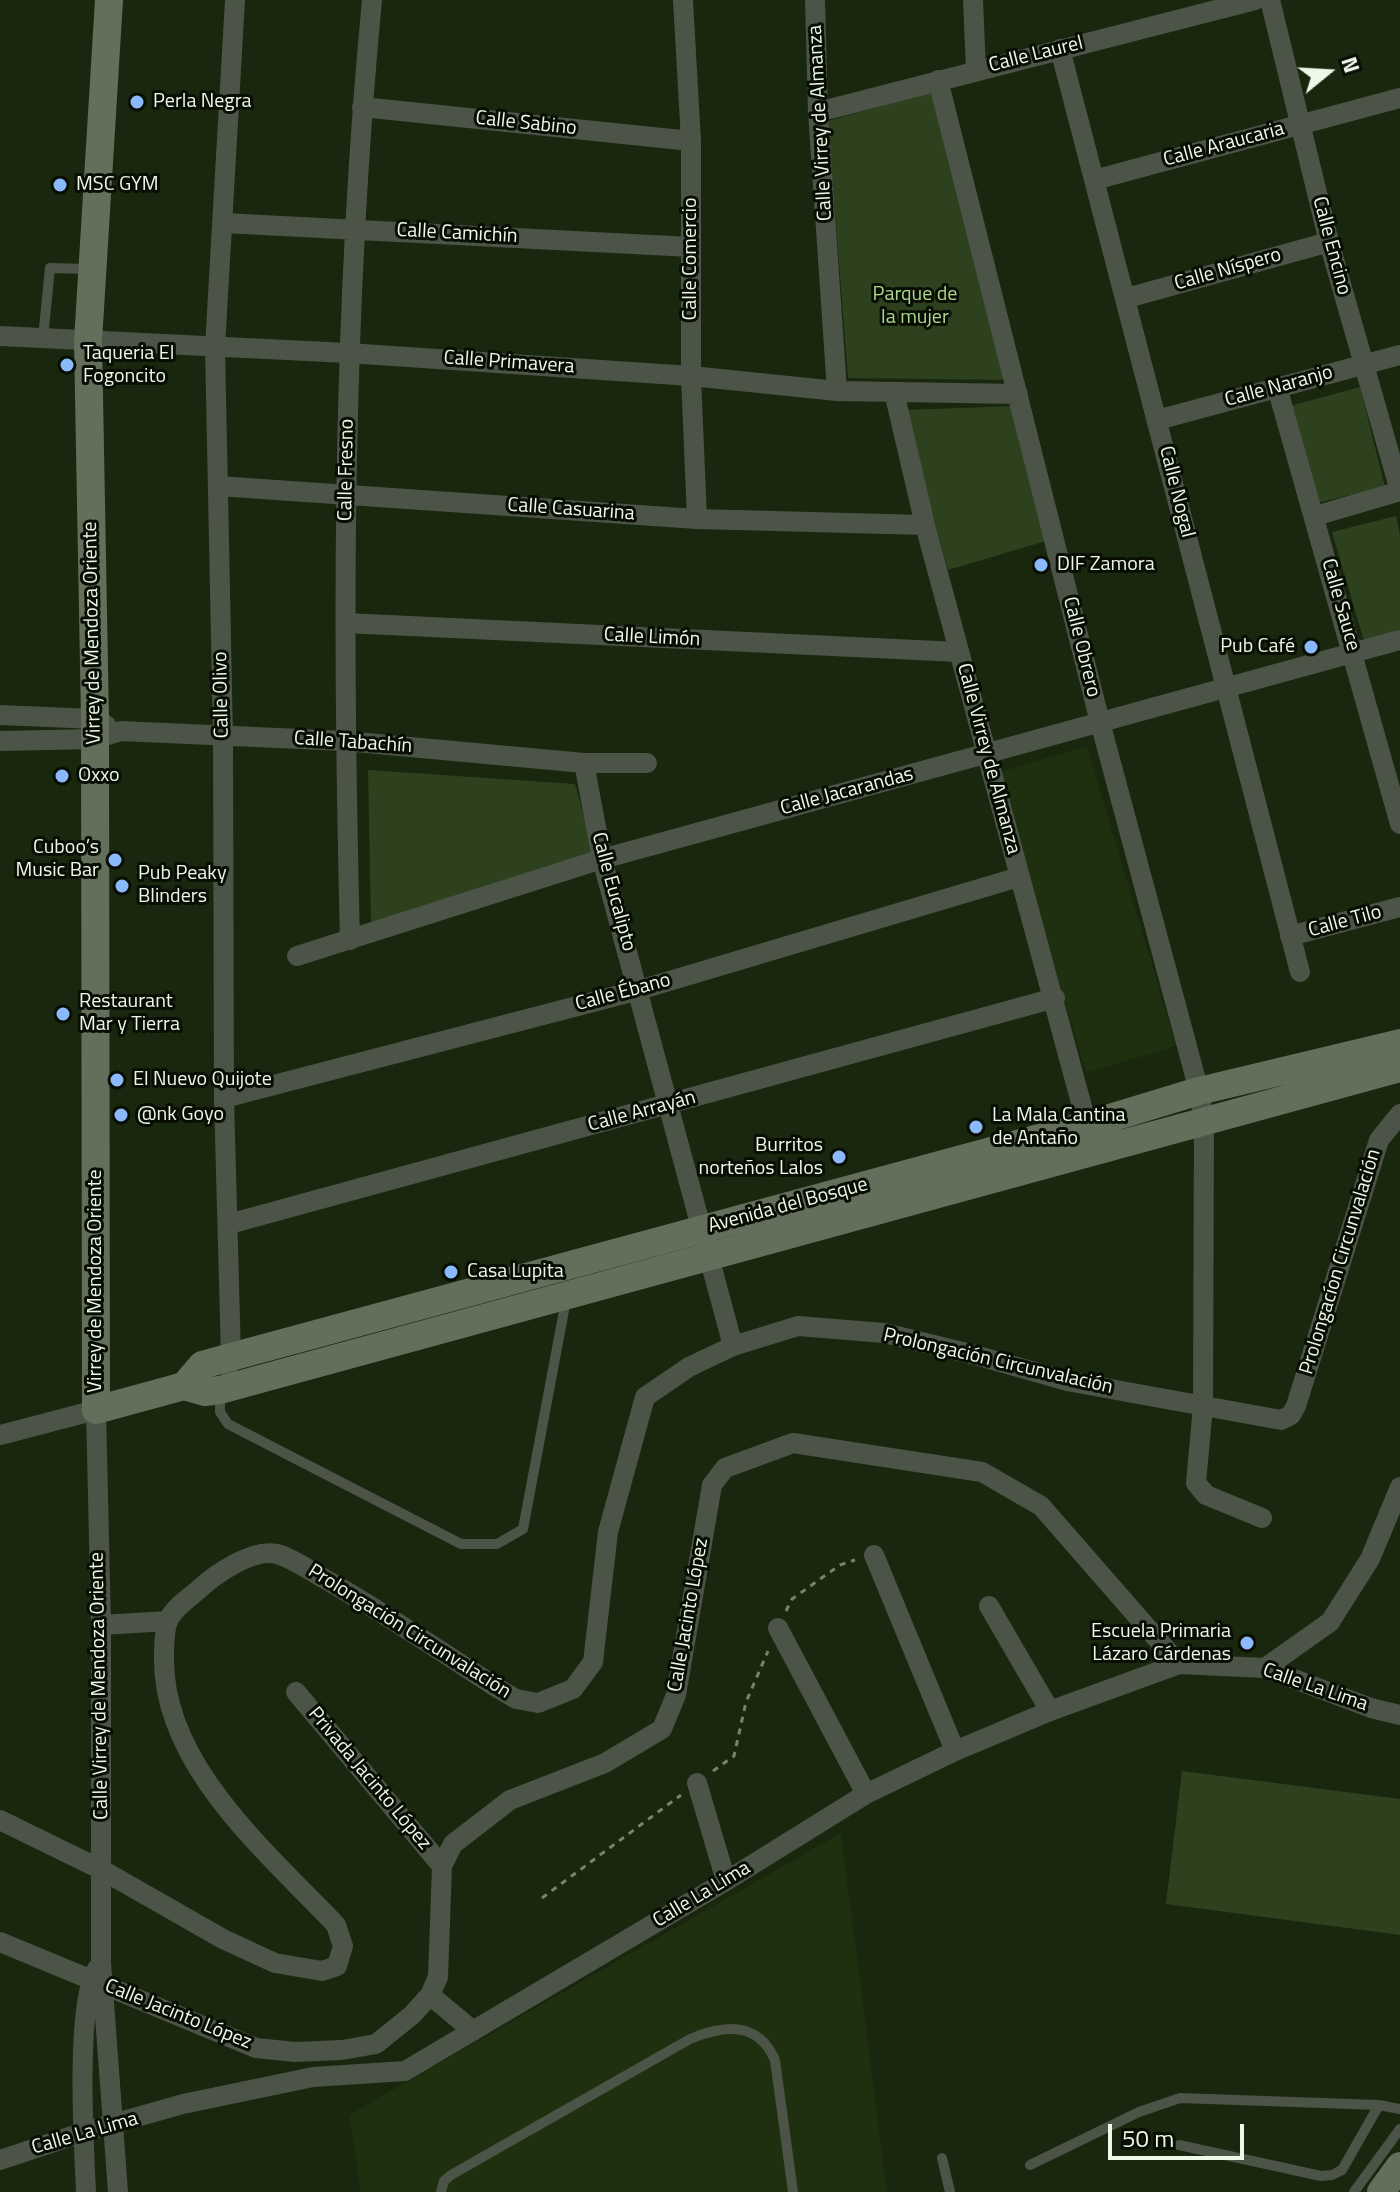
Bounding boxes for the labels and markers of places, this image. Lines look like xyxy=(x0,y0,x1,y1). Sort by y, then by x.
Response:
place label: Perla Negra xyxy=(153,90,252,114)
marker: Perla Negra xyxy=(128,93,146,111)
place label: MSC GYM xyxy=(76,173,158,197)
marker: MSC GYM xyxy=(51,176,69,194)
place label: Taqueria El Fogoncito xyxy=(83,342,174,389)
marker: Taqueria El Fogoncito xyxy=(58,356,76,374)
place label: DIF Zamora xyxy=(1057,553,1155,577)
marker: DIF Zamora xyxy=(1032,556,1050,574)
place label: Pub Café xyxy=(1220,635,1295,659)
marker: Pub Café xyxy=(1302,638,1320,656)
place label: Oxxo xyxy=(78,764,120,788)
marker: Oxxo xyxy=(53,767,71,785)
place label: Cuboo’s Music Bar xyxy=(16,836,99,883)
marker: Cuboo’s Music Bar xyxy=(106,851,124,869)
place label: Pub Peaky Blinders xyxy=(138,862,227,909)
marker: Pub Peaky Blinders xyxy=(113,877,131,895)
place label: Restaurant Mar y Tierra xyxy=(79,990,180,1037)
marker: Restaurant Mar y Tierra xyxy=(54,1005,72,1023)
place label: El Nuevo Quijote xyxy=(133,1068,272,1092)
marker: El Nuevo Quijote xyxy=(108,1071,126,1089)
place label: @nk Goyo xyxy=(137,1103,224,1127)
place label: La Mala Cantina de Antaño xyxy=(992,1104,1126,1151)
marker: @nk Goyo xyxy=(112,1106,130,1124)
marker: La Mala Cantina de Antaño xyxy=(967,1118,985,1136)
place label: Burritos norteños Lalos xyxy=(699,1134,823,1181)
marker: Burritos norteños Lalos xyxy=(830,1148,848,1166)
place label: Casa Lupita xyxy=(467,1260,564,1284)
marker: Casa Lupita xyxy=(442,1263,460,1281)
place label: Escuela Primaria Lázaro Cárdenas xyxy=(1091,1620,1231,1667)
marker: Escuela Primaria Lázaro Cárdenas xyxy=(1238,1634,1256,1652)

